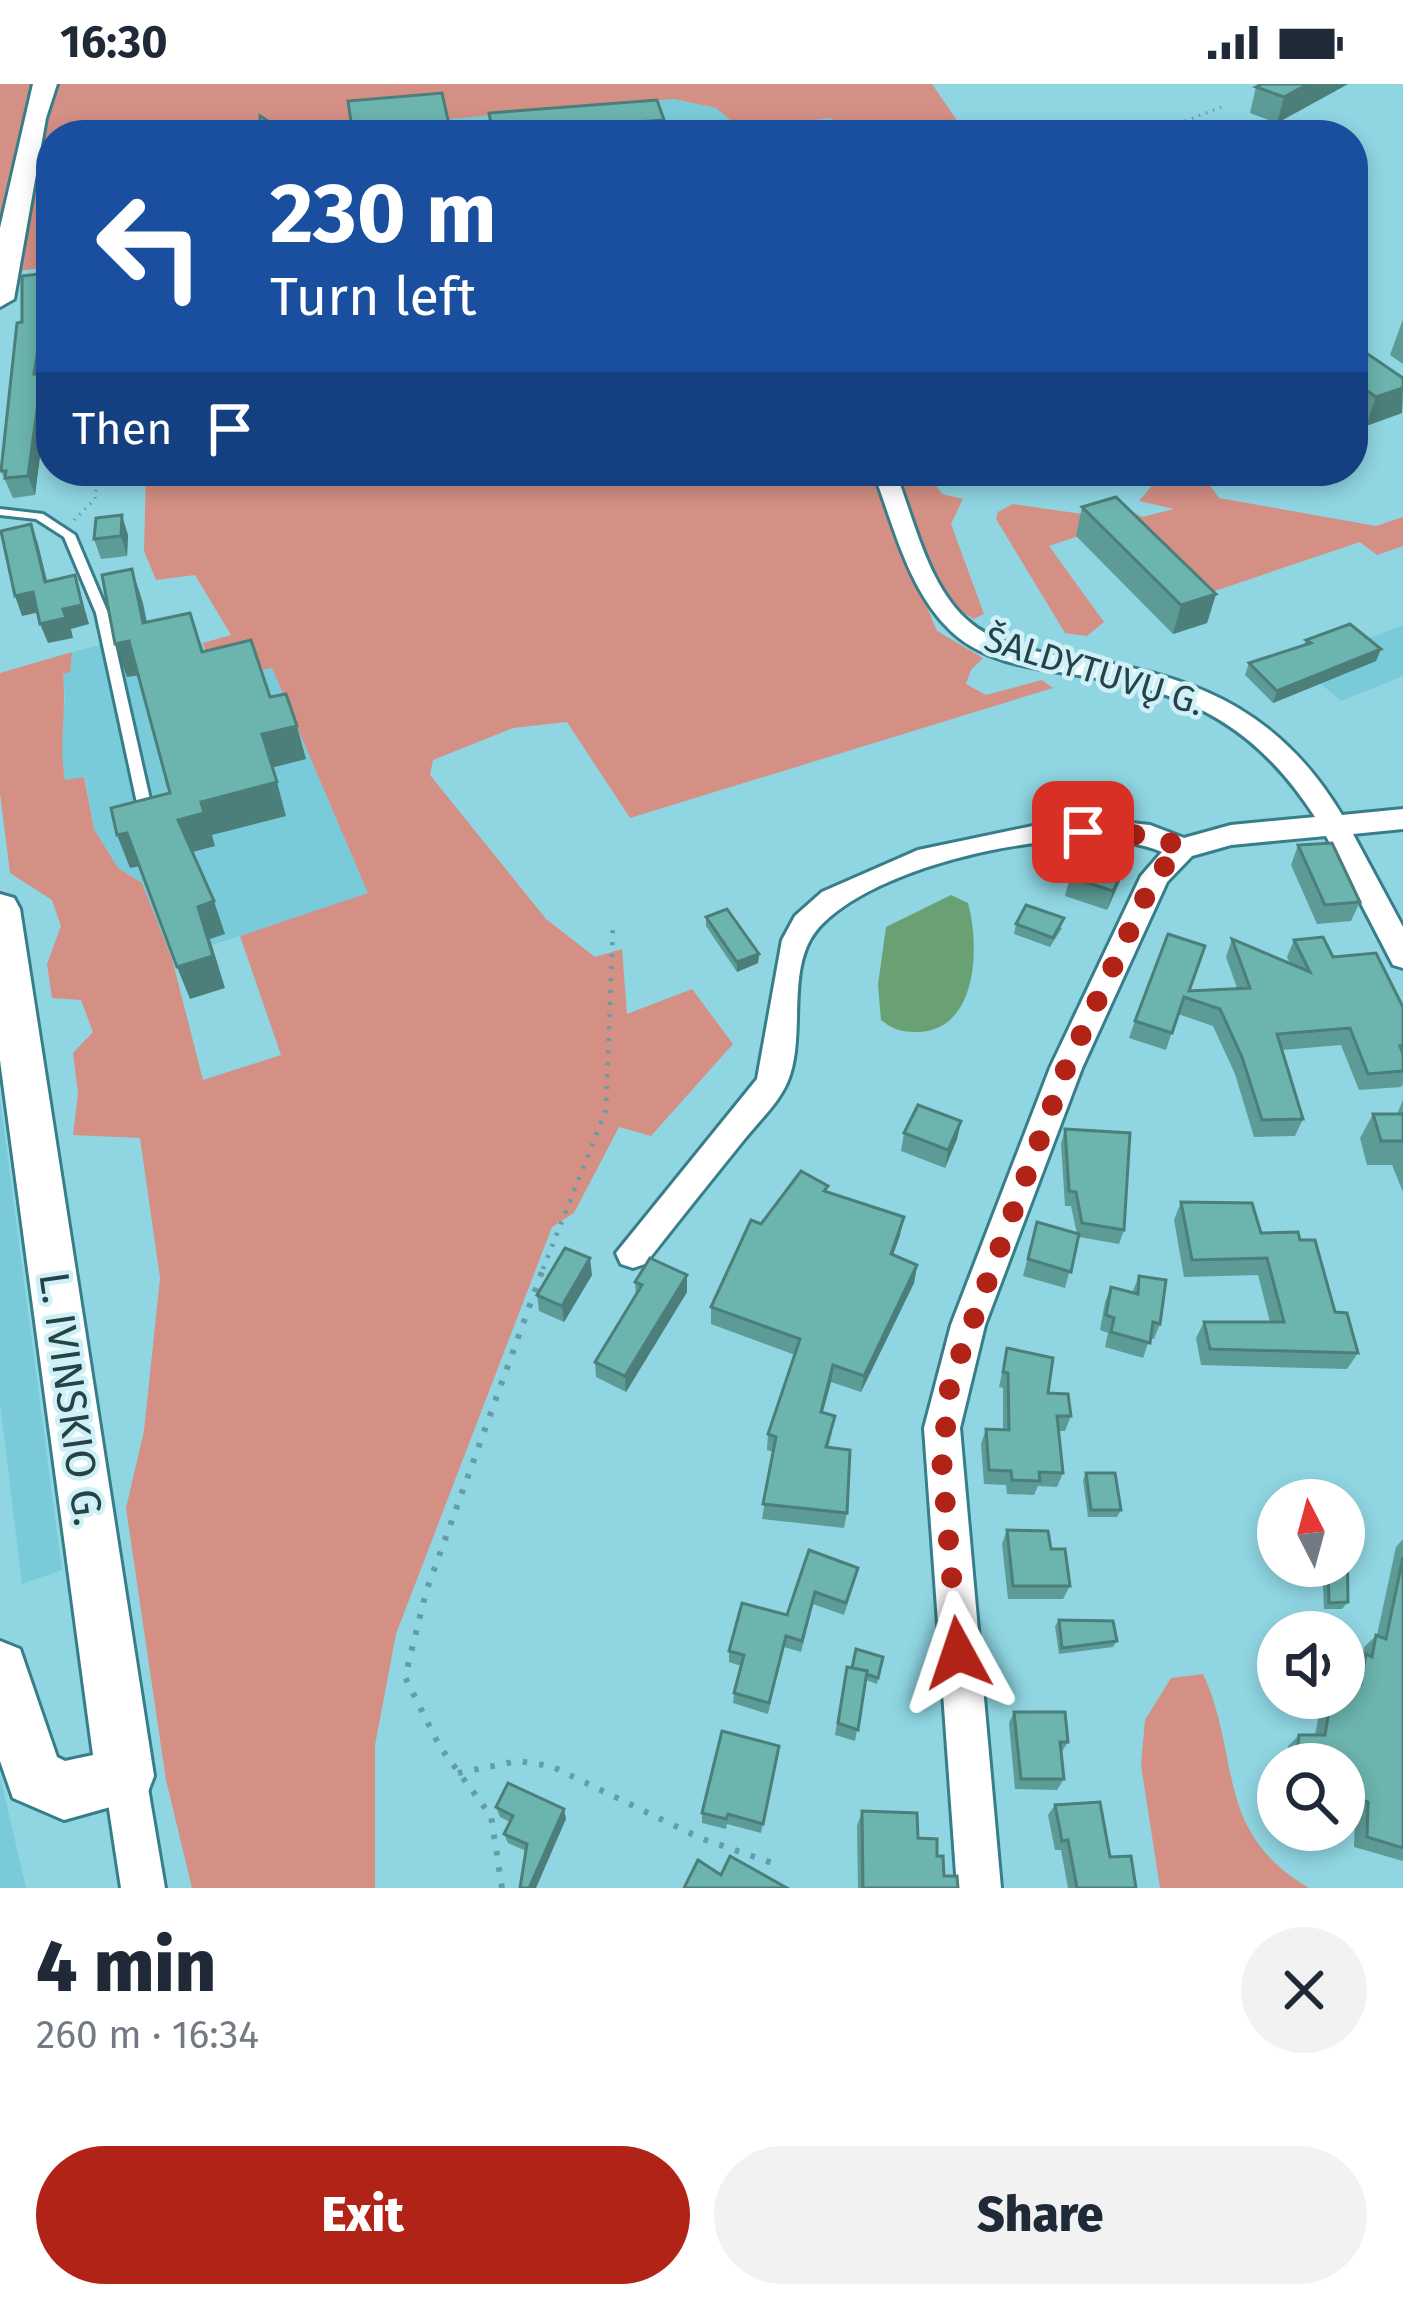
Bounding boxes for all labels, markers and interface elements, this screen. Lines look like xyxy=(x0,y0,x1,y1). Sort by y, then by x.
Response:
text: 16:30 xyxy=(60,15,168,69)
text: 230 m xyxy=(270,163,497,264)
icon: left xyxy=(72,168,228,324)
text: Turn left xyxy=(270,265,477,329)
icon: arrive xyxy=(197,396,263,462)
text: Then xyxy=(72,402,173,456)
street label: ŠALDYTUVŲ G. xyxy=(979,616,1209,725)
pin xyxy=(1032,781,1134,883)
icon: arrive xyxy=(1050,799,1116,865)
street label: L. IVINSKIO G. xyxy=(28,1269,114,1529)
north arrow xyxy=(1257,1479,1365,1587)
map controls xyxy=(1257,1479,1365,1851)
position arrow xyxy=(895,1590,1021,1716)
button: sound xyxy=(1257,1611,1365,1719)
button: search xyxy=(1257,1743,1365,1851)
text: 4 min xyxy=(36,1924,216,2010)
button: close xyxy=(1241,1927,1367,2053)
text: 260 m · 16:34 xyxy=(36,2012,259,2058)
button: Exit xyxy=(36,2146,690,2284)
button: Share xyxy=(714,2146,1367,2284)

